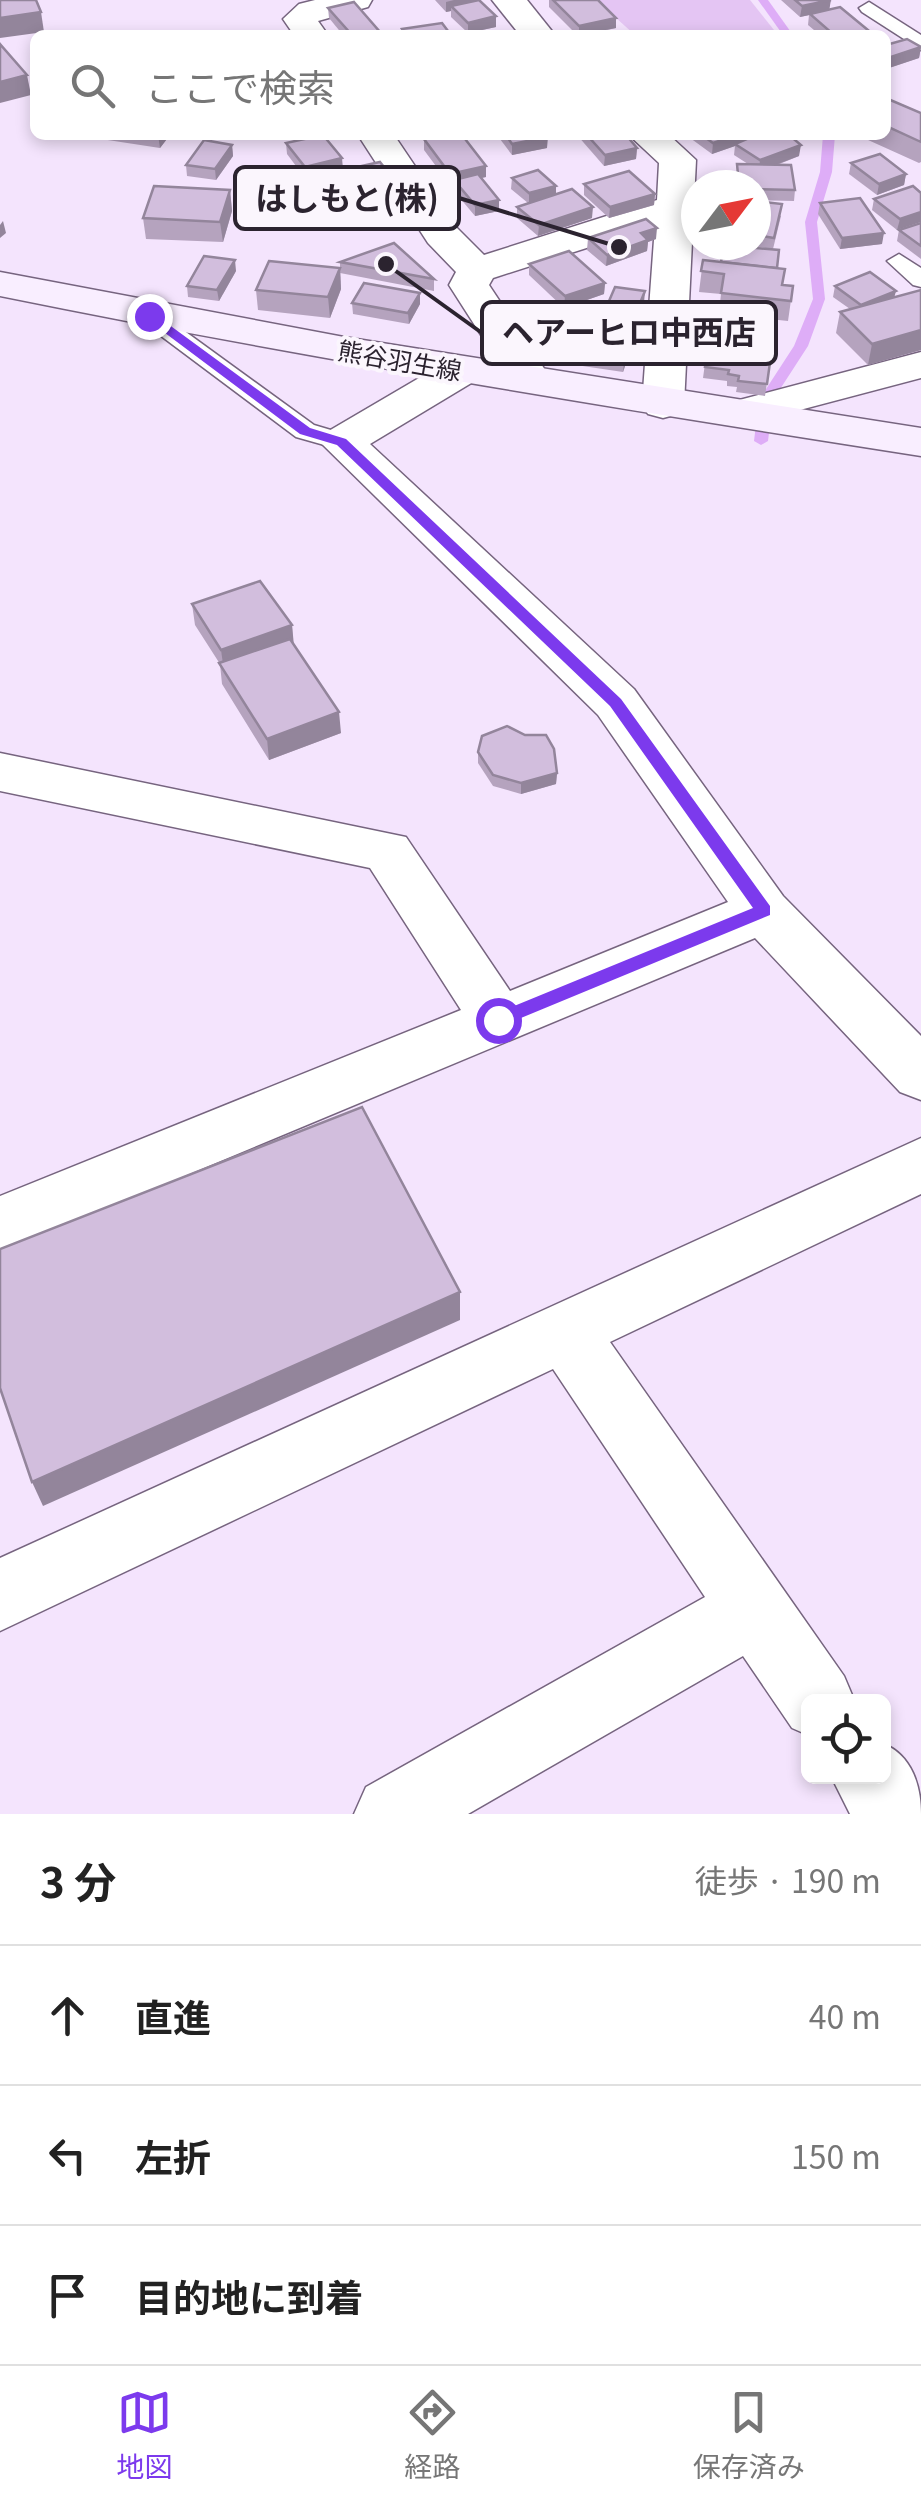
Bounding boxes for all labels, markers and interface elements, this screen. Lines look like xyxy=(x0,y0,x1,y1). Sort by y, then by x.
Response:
search box xyxy=(30,30,891,140)
icon: search xyxy=(65,58,120,113)
text: ここで検索 xyxy=(145,58,335,113)
callout: はしもと(株) xyxy=(235,167,459,229)
north arrow xyxy=(681,170,771,260)
text: はしもと(株) xyxy=(255,173,439,219)
route end xyxy=(127,294,173,340)
callout: ヘアーヒロ中西店 xyxy=(482,302,776,364)
text: ヘアーヒロ中西店 xyxy=(502,307,756,353)
street label: 熊谷羽生線 xyxy=(335,330,465,388)
route start xyxy=(476,998,522,1044)
map controls xyxy=(801,1694,891,1784)
button: locate xyxy=(801,1694,891,1784)
text: 3 分 xyxy=(40,1849,116,1910)
text: 徒歩 · 190 m xyxy=(695,1856,881,1902)
icon: ahead xyxy=(40,1988,95,2043)
text: 直進 xyxy=(135,1988,211,2043)
text: 40 m xyxy=(809,1992,881,2038)
icon: left xyxy=(40,2128,95,2183)
text: 左折 xyxy=(135,2128,211,2183)
text: 150 m xyxy=(791,2132,881,2178)
icon: arrive xyxy=(40,2268,95,2323)
text: 目的地に到着 xyxy=(135,2268,363,2323)
tab: 地図 xyxy=(116,2385,172,2485)
tab: 経路 xyxy=(404,2385,461,2485)
tab: 保存済み xyxy=(693,2385,805,2485)

